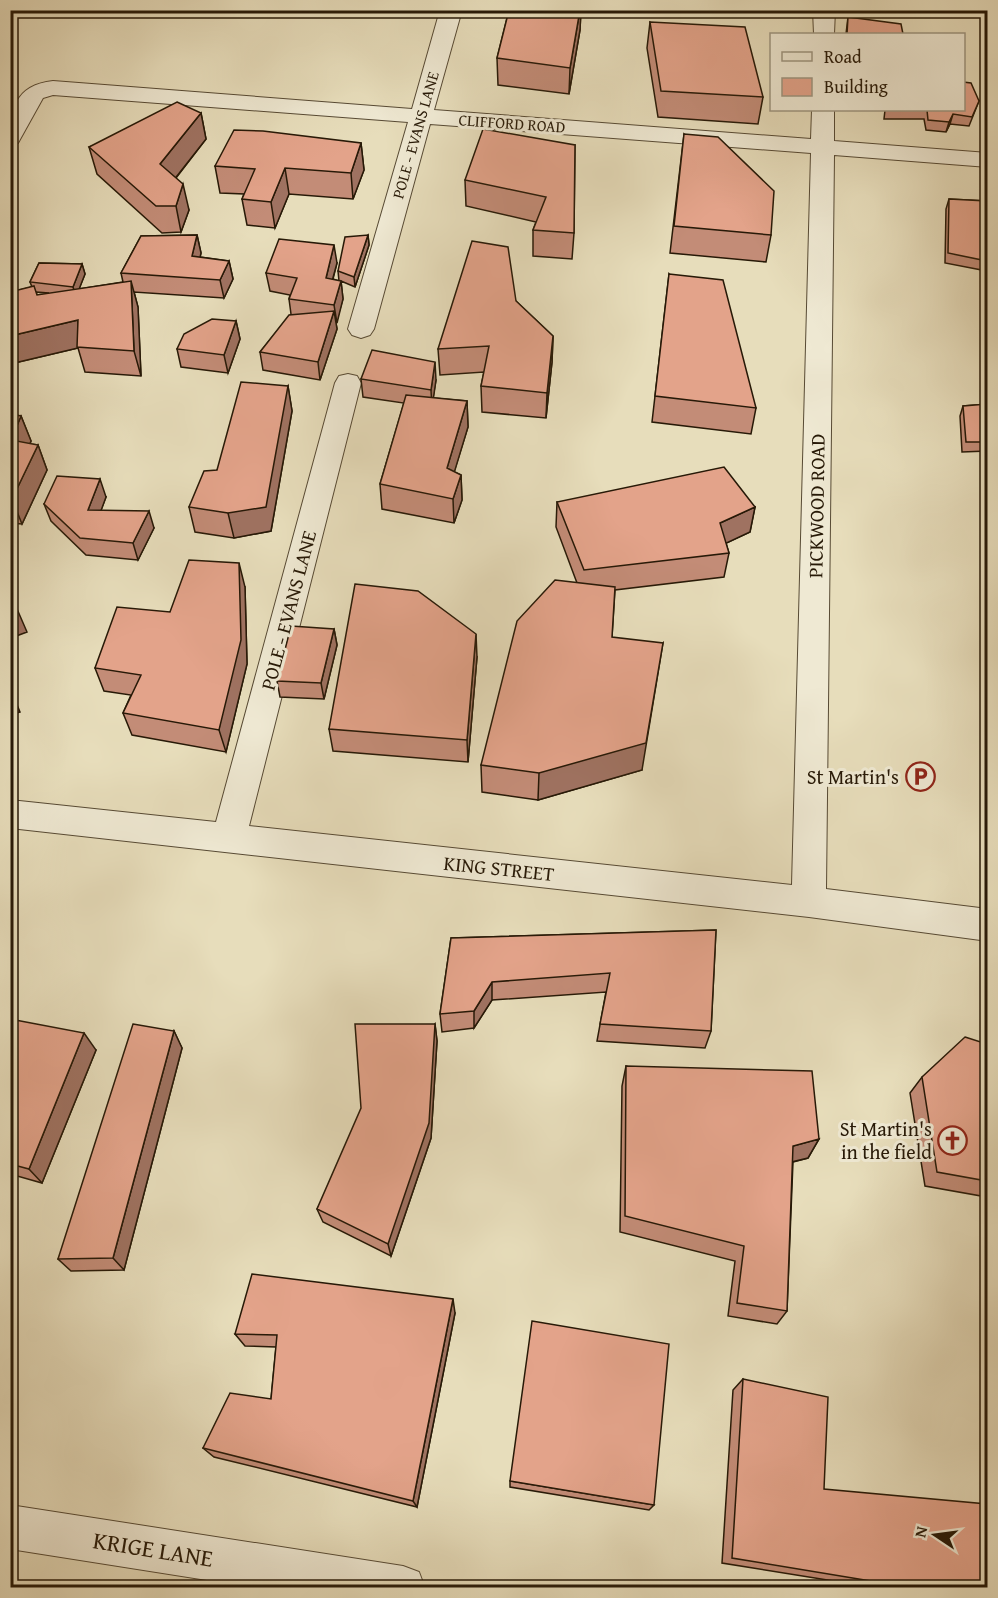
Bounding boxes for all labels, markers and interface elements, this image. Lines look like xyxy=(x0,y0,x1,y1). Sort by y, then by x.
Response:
legend xyxy=(770,33,965,111)
text: Road xyxy=(824,43,862,70)
street label: POLE - EVANS LANE xyxy=(385,69,445,201)
text: Building xyxy=(824,73,888,100)
street label: CLIFFORD ROAD xyxy=(458,107,567,139)
street label: PICKWOOD ROAD xyxy=(800,434,832,578)
street label: POLE - EVANS LANE xyxy=(253,527,323,693)
parking icon: St Martin's xyxy=(904,760,936,792)
place label: St Martin's xyxy=(807,762,899,791)
street label: KING STREET xyxy=(442,848,556,888)
place label: St Martin's in the field xyxy=(840,1114,932,1166)
church icon: St Martin's in the field xyxy=(937,1124,969,1156)
north arrow xyxy=(905,1505,965,1565)
street label: KRIGE LANE xyxy=(90,1522,216,1576)
text: N xyxy=(907,1523,933,1540)

